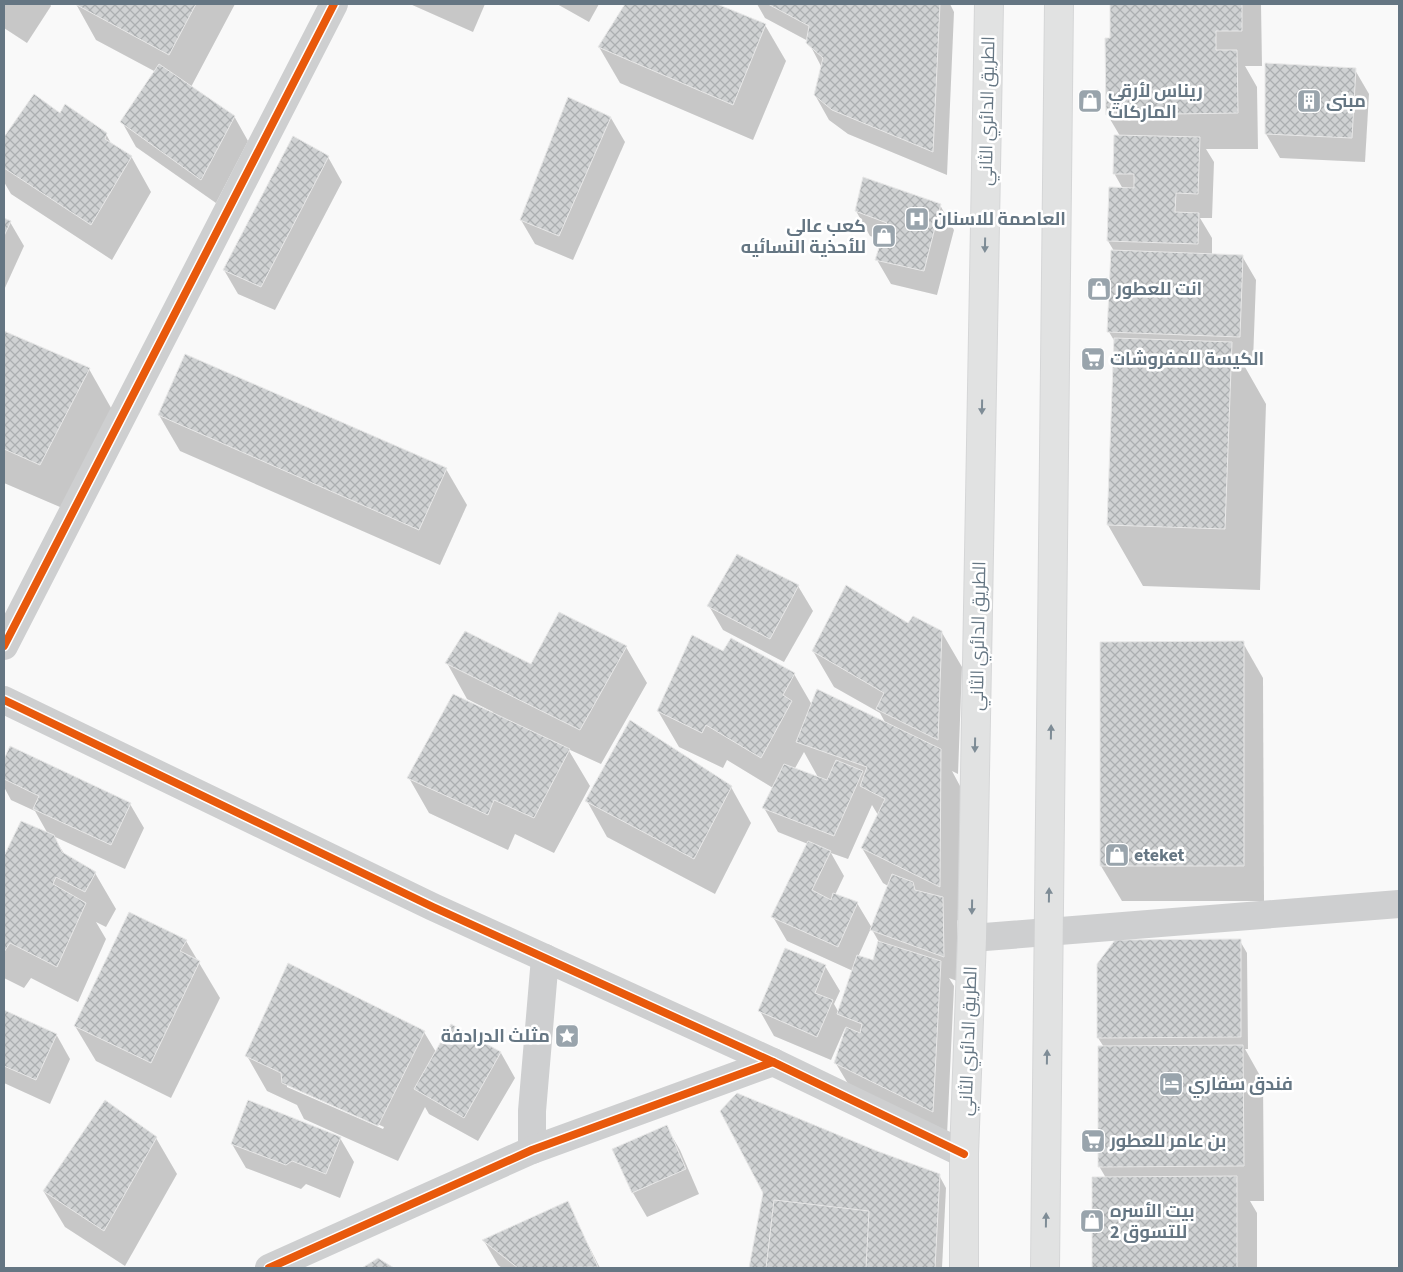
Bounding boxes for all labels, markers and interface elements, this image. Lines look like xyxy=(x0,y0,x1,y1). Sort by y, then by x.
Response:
street label: الطريق الدائري الثاني xyxy=(974,36,1002,186)
place label: ريناس لأرقي الماركات xyxy=(1108,79,1203,125)
shop icon: ريناس لأرقي الماركات xyxy=(1077,88,1103,114)
building icon: مبنى xyxy=(1296,88,1322,114)
place label: مبنى xyxy=(1326,89,1366,114)
hospital icon: العاصمة للاسنان xyxy=(904,206,930,232)
place label: العاصمة للاسنان xyxy=(934,207,1066,232)
place label: كعب عالي للأحذية النسائيه xyxy=(741,214,866,260)
shop icon: كعب عالي للأحذية النسائيه xyxy=(871,223,897,249)
one-way arrow xyxy=(981,237,989,253)
shop icon: انت للعطور xyxy=(1086,276,1112,302)
place label: انت للعطور xyxy=(1115,277,1202,302)
supermarket icon: الكيسة للمفروشات xyxy=(1080,346,1106,372)
place label: الكيسة للمفروشات xyxy=(1110,347,1264,372)
one-way arrow xyxy=(978,400,986,416)
street label: الطريق الدائري الثاني xyxy=(965,561,993,711)
one-way arrow xyxy=(1047,724,1055,740)
one-way arrow xyxy=(971,737,979,753)
shop icon: eteket xyxy=(1104,842,1130,868)
place label: eteket xyxy=(1134,843,1185,868)
one-way arrow xyxy=(1045,886,1053,902)
one-way arrow xyxy=(968,900,976,916)
street label: الطريق الدائري الثاني xyxy=(953,966,985,1116)
place icon: مثلث الدرادفة xyxy=(554,1023,580,1049)
place label: مثلث الدرادفة xyxy=(441,1024,550,1049)
one-way arrow xyxy=(1043,1049,1051,1065)
hotel icon: فندق سفاري xyxy=(1158,1071,1184,1097)
place label: فندق سفاري xyxy=(1188,1072,1293,1098)
supermarket icon: بن عامر للعطور xyxy=(1080,1128,1106,1154)
place label: بن عامر للعطور xyxy=(1109,1129,1226,1154)
place label: بيت الأسره للتسوق 2 xyxy=(1110,1199,1195,1245)
shop icon: بيت الأسره للتسوق 2 xyxy=(1079,1208,1105,1234)
one-way arrow xyxy=(1042,1211,1050,1227)

